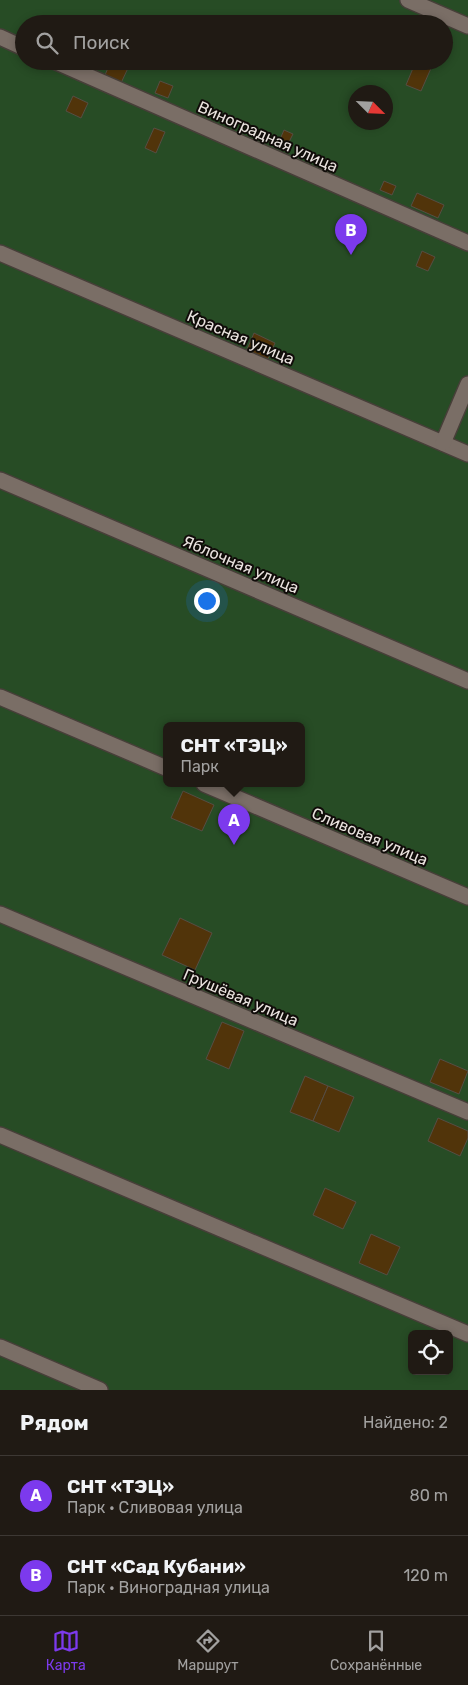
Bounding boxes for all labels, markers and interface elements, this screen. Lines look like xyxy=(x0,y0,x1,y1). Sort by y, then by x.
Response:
search box xyxy=(15,15,453,70)
icon: search xyxy=(33,29,61,57)
text: Поиск xyxy=(73,31,130,54)
north arrow xyxy=(348,85,393,130)
street label: Виноградная улица xyxy=(195,97,341,176)
pin: B xyxy=(335,214,367,255)
street label: Красная улица xyxy=(184,306,297,369)
street label: Яблочная улица xyxy=(180,531,302,598)
your location xyxy=(194,588,220,614)
popup xyxy=(163,722,305,787)
text: СНТ «ТЭЦ» xyxy=(180,734,288,757)
text: Парк xyxy=(180,757,219,776)
street label: Сливовая улица xyxy=(309,803,431,869)
pin: A xyxy=(218,804,250,845)
street label: Грушёвая улица xyxy=(180,965,301,1030)
map controls xyxy=(408,1330,453,1375)
button: locate xyxy=(408,1330,453,1375)
text: Рядом xyxy=(20,1410,89,1435)
text: Найдено: 2 xyxy=(363,1413,448,1432)
text: СНТ «ТЭЦ» xyxy=(67,1475,174,1498)
text: A xyxy=(30,1486,42,1505)
text: 80 m xyxy=(410,1486,448,1505)
text: Парк · Сливовая улица xyxy=(67,1498,243,1517)
text: СНТ «Сад Кубани» xyxy=(67,1555,246,1578)
text: B xyxy=(30,1566,42,1585)
text: 120 m xyxy=(403,1566,448,1585)
text: Парк · Виноградная улица xyxy=(67,1578,270,1597)
tab: Карта xyxy=(46,1627,86,1674)
tab: Маршрут xyxy=(177,1627,238,1674)
tab: Сохранённые xyxy=(330,1627,422,1674)

